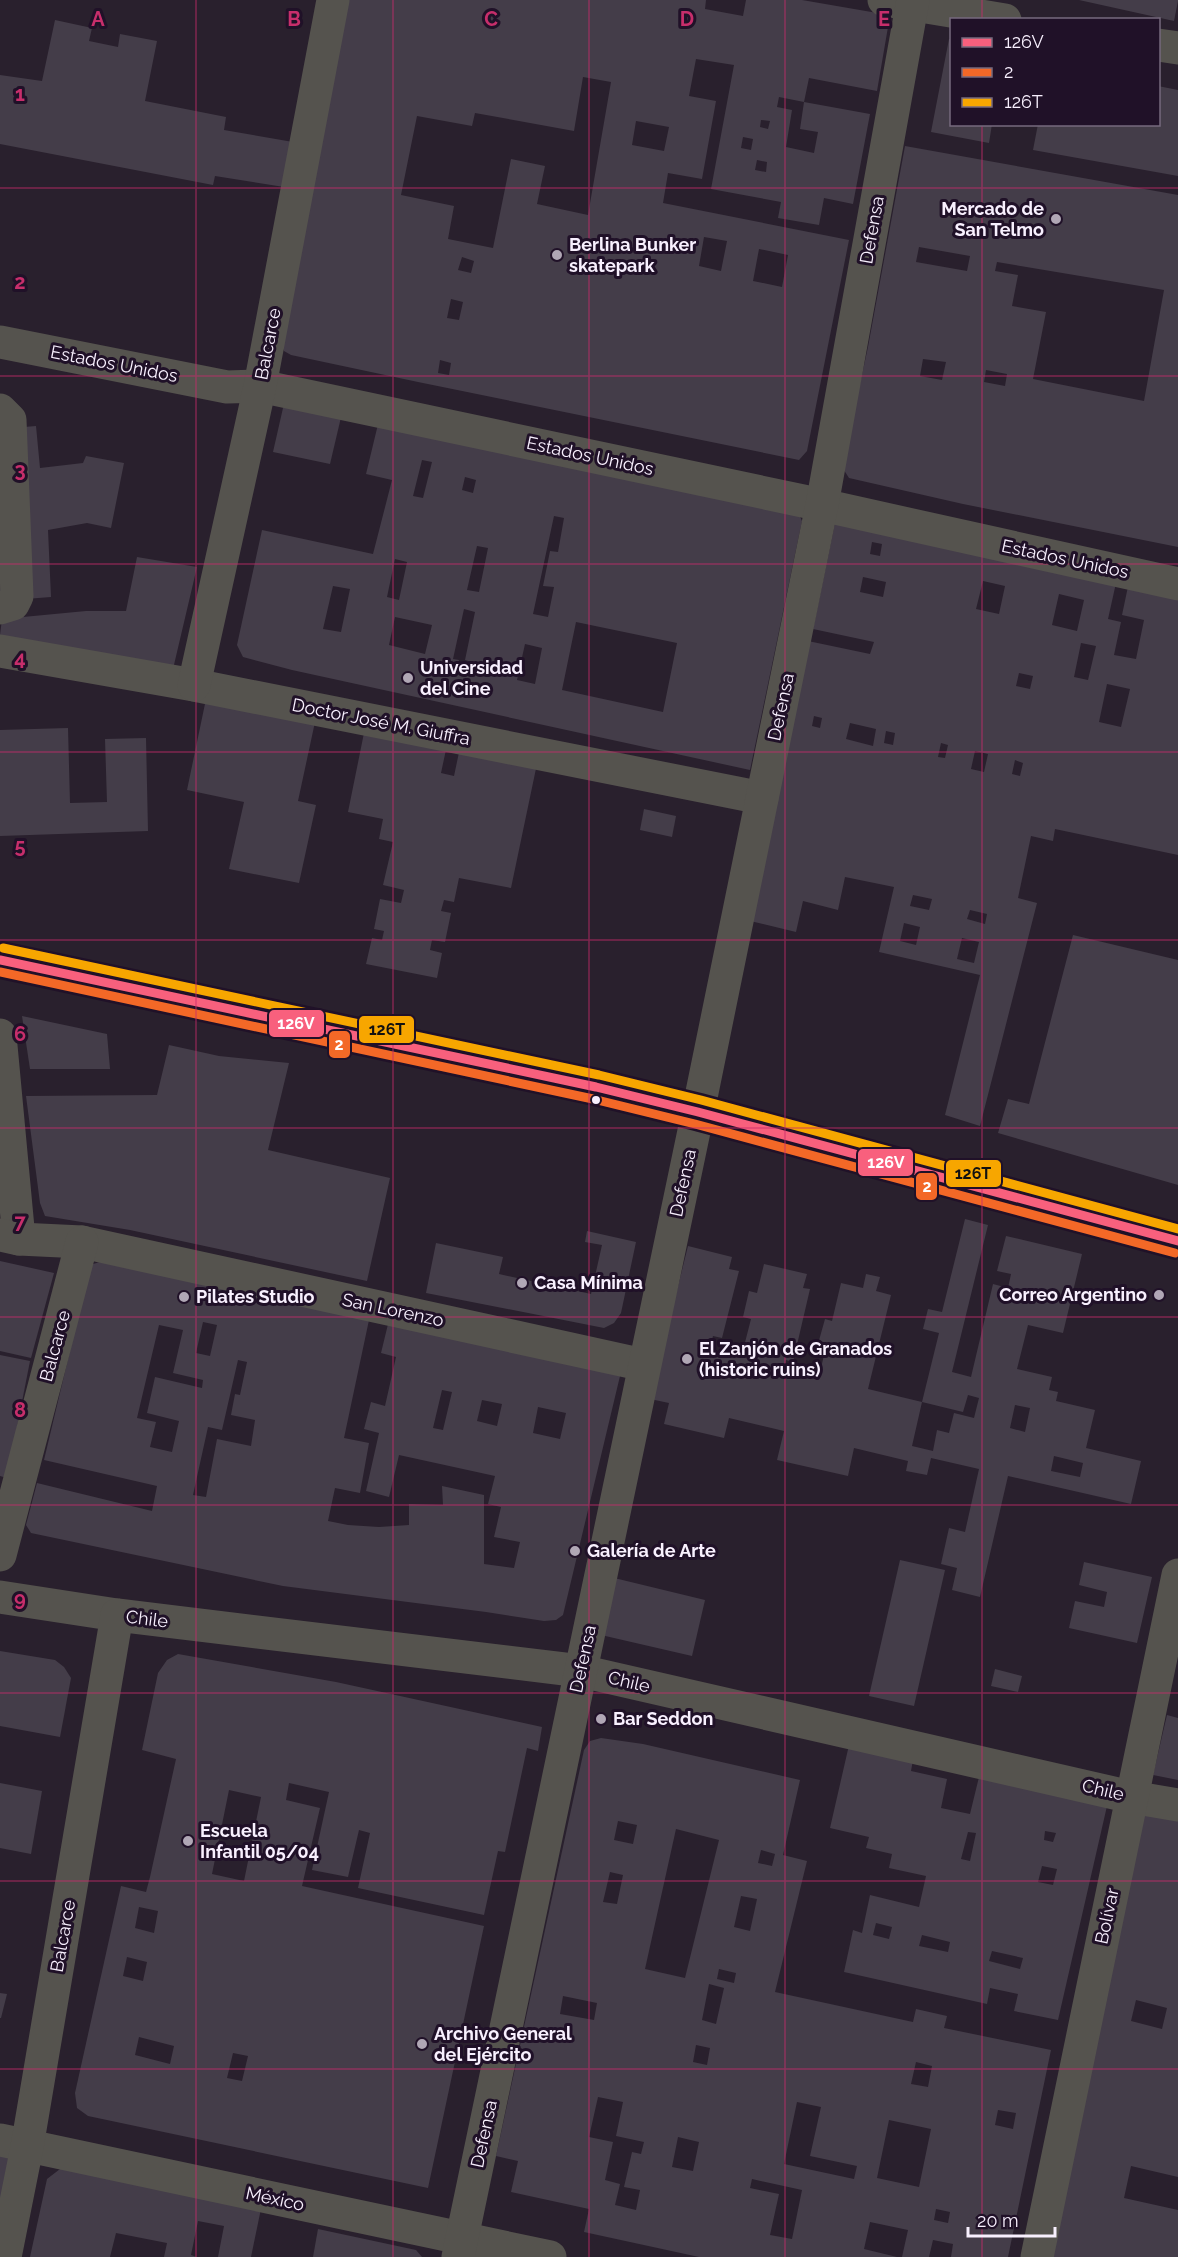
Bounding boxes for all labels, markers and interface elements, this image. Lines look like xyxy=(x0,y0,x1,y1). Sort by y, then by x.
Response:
text: A xyxy=(91,7,105,31)
text: B xyxy=(287,7,301,31)
text: C xyxy=(484,7,498,31)
text: D xyxy=(680,7,694,31)
text: E xyxy=(878,7,890,31)
legend xyxy=(950,18,1160,126)
text: 126V xyxy=(1004,31,1044,52)
text: 2 xyxy=(1004,61,1013,82)
text: 1 xyxy=(15,82,25,106)
text: 126T xyxy=(1004,91,1043,112)
street label: Defensa xyxy=(855,194,888,265)
place label: Mercado de San Telmo xyxy=(941,198,1044,240)
marker: Mercado de San Telmo xyxy=(1049,212,1063,226)
place label: Berlina Bunker skatepark xyxy=(569,234,696,276)
marker: Berlina Bunker skatepark xyxy=(550,248,564,262)
text: 2 xyxy=(14,270,26,294)
street label: Balcarce xyxy=(250,306,285,382)
street label: Estados Unidos xyxy=(49,341,180,386)
street label: Estados Unidos xyxy=(525,432,656,479)
text: 3 xyxy=(14,458,26,482)
street label: Estados Unidos xyxy=(1000,535,1131,582)
text: 4 xyxy=(14,646,26,670)
place label: Universidad del Cine xyxy=(420,657,523,699)
marker: Universidad del Cine xyxy=(401,671,415,685)
street label: Defensa xyxy=(763,671,798,743)
street label: Doctor José M. Giuffra xyxy=(290,694,472,749)
text: 5 xyxy=(14,834,26,858)
line badge: 126V xyxy=(268,1009,325,1038)
text: 126V xyxy=(277,1014,315,1033)
line badge: 126T xyxy=(358,1015,415,1044)
text: 126T xyxy=(369,1020,405,1039)
text: 6 xyxy=(14,1022,26,1046)
line badge: 2 xyxy=(328,1030,351,1059)
text: 2 xyxy=(334,1035,344,1054)
unlabelled marker xyxy=(590,1094,602,1106)
street label: Defensa xyxy=(665,1147,700,1219)
line badge: 126V xyxy=(857,1148,914,1177)
text: 126V xyxy=(867,1153,905,1172)
line badge: 126T xyxy=(945,1159,1002,1188)
text: 126T xyxy=(955,1164,991,1183)
line badge: 2 xyxy=(915,1172,938,1201)
text: 2 xyxy=(922,1177,932,1196)
text: 7 xyxy=(14,1210,26,1234)
place label: Casa Mínima xyxy=(534,1272,643,1293)
marker: Casa Mínima xyxy=(515,1276,529,1290)
place label: Correo Argentino xyxy=(999,1284,1147,1305)
place label: Pilates Studio xyxy=(196,1286,315,1307)
marker: Correo Argentino xyxy=(1152,1288,1166,1302)
street label: San Lorenzo xyxy=(340,1289,446,1331)
marker: Pilates Studio xyxy=(177,1290,191,1304)
street label: Balcarce xyxy=(35,1308,74,1384)
place label: El Zanjón de Granados (historic ruins) xyxy=(699,1338,892,1380)
marker: El Zanjón de Granados (historic ruins) xyxy=(680,1352,694,1366)
text: 8 xyxy=(14,1398,26,1422)
place label: Galería de Arte xyxy=(587,1540,716,1561)
marker: Galería de Arte xyxy=(568,1544,582,1558)
text: 9 xyxy=(14,1587,26,1611)
street label: Chile xyxy=(125,1606,170,1632)
street label: Defensa xyxy=(565,1623,600,1695)
street label: Chile xyxy=(606,1667,652,1697)
place label: Bar Seddon xyxy=(613,1708,713,1729)
marker: Bar Seddon xyxy=(594,1712,608,1726)
street label: Chile xyxy=(1080,1775,1126,1805)
place label: Escuela Infantil 05/04 xyxy=(200,1820,319,1862)
marker: Escuela Infantil 05/04 xyxy=(181,1834,195,1848)
street label: Bolívar xyxy=(1090,1885,1123,1946)
street label: Balcarce xyxy=(46,1898,79,1974)
place label: Archivo General del Ejército xyxy=(434,2023,572,2065)
marker: Archivo General del Ejército xyxy=(415,2037,429,2051)
street label: Defensa xyxy=(466,2098,501,2170)
street label: México xyxy=(244,2182,307,2215)
scale bar xyxy=(968,2200,1055,2238)
text: 20 m xyxy=(977,2210,1019,2231)

